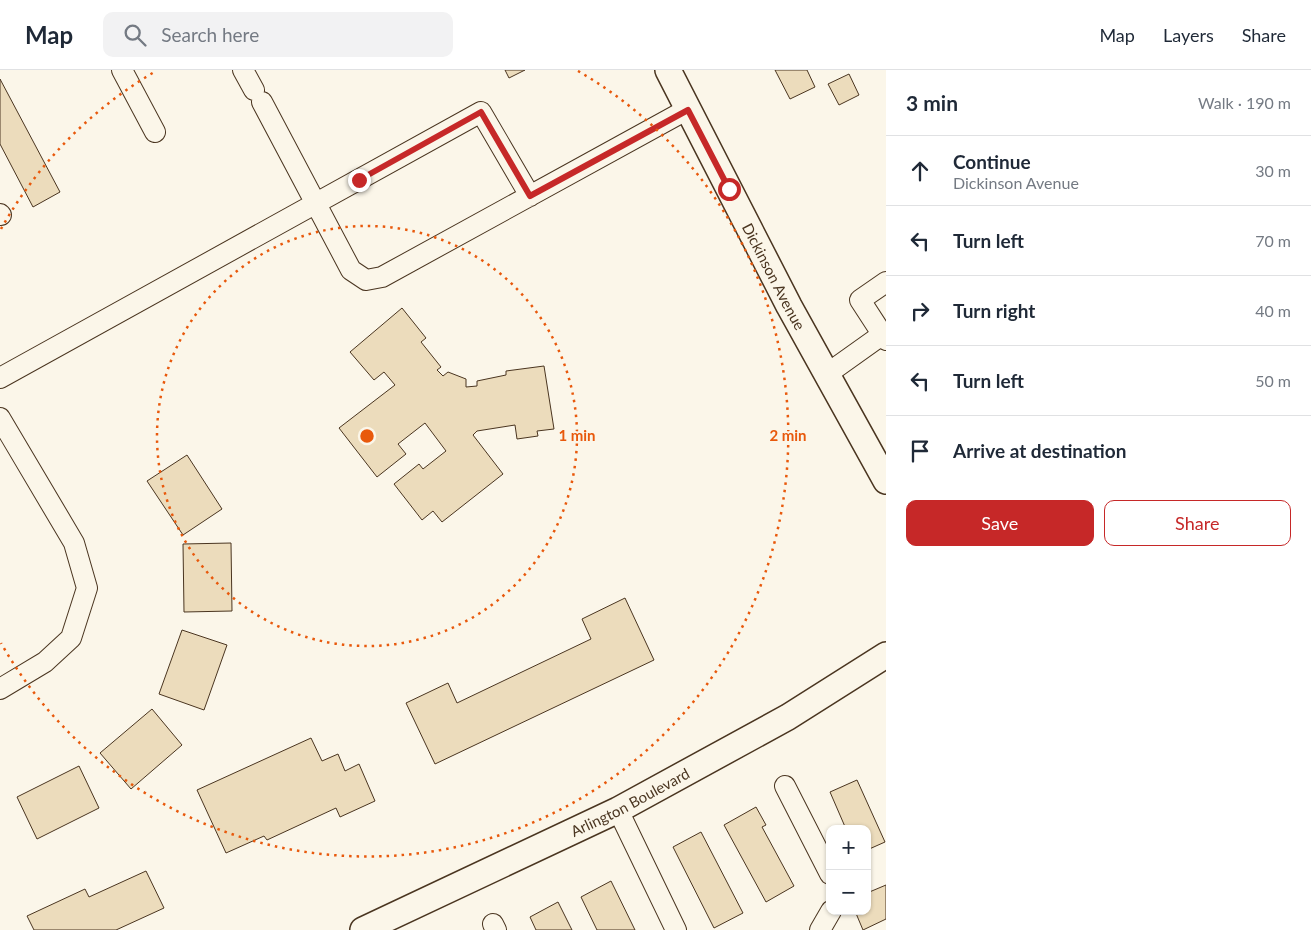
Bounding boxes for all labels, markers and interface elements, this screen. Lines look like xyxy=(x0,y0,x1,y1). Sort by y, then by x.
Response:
search box xyxy=(103,12,453,57)
text: Map xyxy=(25,20,73,49)
icon: search xyxy=(121,21,149,49)
text: Search here xyxy=(161,23,259,46)
text: Map xyxy=(1099,24,1135,46)
text: Layers xyxy=(1163,24,1214,46)
text: Share xyxy=(1242,24,1286,46)
text: 3 min xyxy=(906,90,958,115)
text: Walk · 190 m xyxy=(1198,93,1291,112)
text: Continue xyxy=(953,150,1031,173)
icon: ahead xyxy=(906,157,934,185)
text: 30 m xyxy=(1255,161,1291,180)
route end xyxy=(348,169,371,192)
text: Dickinson Avenue xyxy=(953,173,1079,192)
route start xyxy=(718,178,741,201)
street label: Dickinson Avenue xyxy=(739,220,809,333)
icon: left xyxy=(906,227,934,255)
text: Turn left xyxy=(953,229,1024,252)
text: 70 m xyxy=(1255,231,1291,250)
icon: right xyxy=(906,297,934,325)
text: Turn right xyxy=(953,299,1035,322)
text: 40 m xyxy=(1255,301,1291,320)
icon: left xyxy=(906,367,934,395)
text: Turn left xyxy=(953,369,1024,392)
text: 50 m xyxy=(1255,371,1291,390)
text: 1 min xyxy=(558,426,596,444)
text: 2 min xyxy=(769,426,807,444)
centre of rings xyxy=(358,427,376,445)
icon: arrive xyxy=(906,437,934,465)
text: Arrive at destination xyxy=(953,439,1126,462)
button: Save xyxy=(906,500,1094,546)
button: Share xyxy=(1104,500,1291,546)
street label: Arlington Boulevard xyxy=(568,764,692,840)
map controls xyxy=(826,825,871,915)
button: + xyxy=(826,825,871,870)
button: − xyxy=(826,870,871,915)

